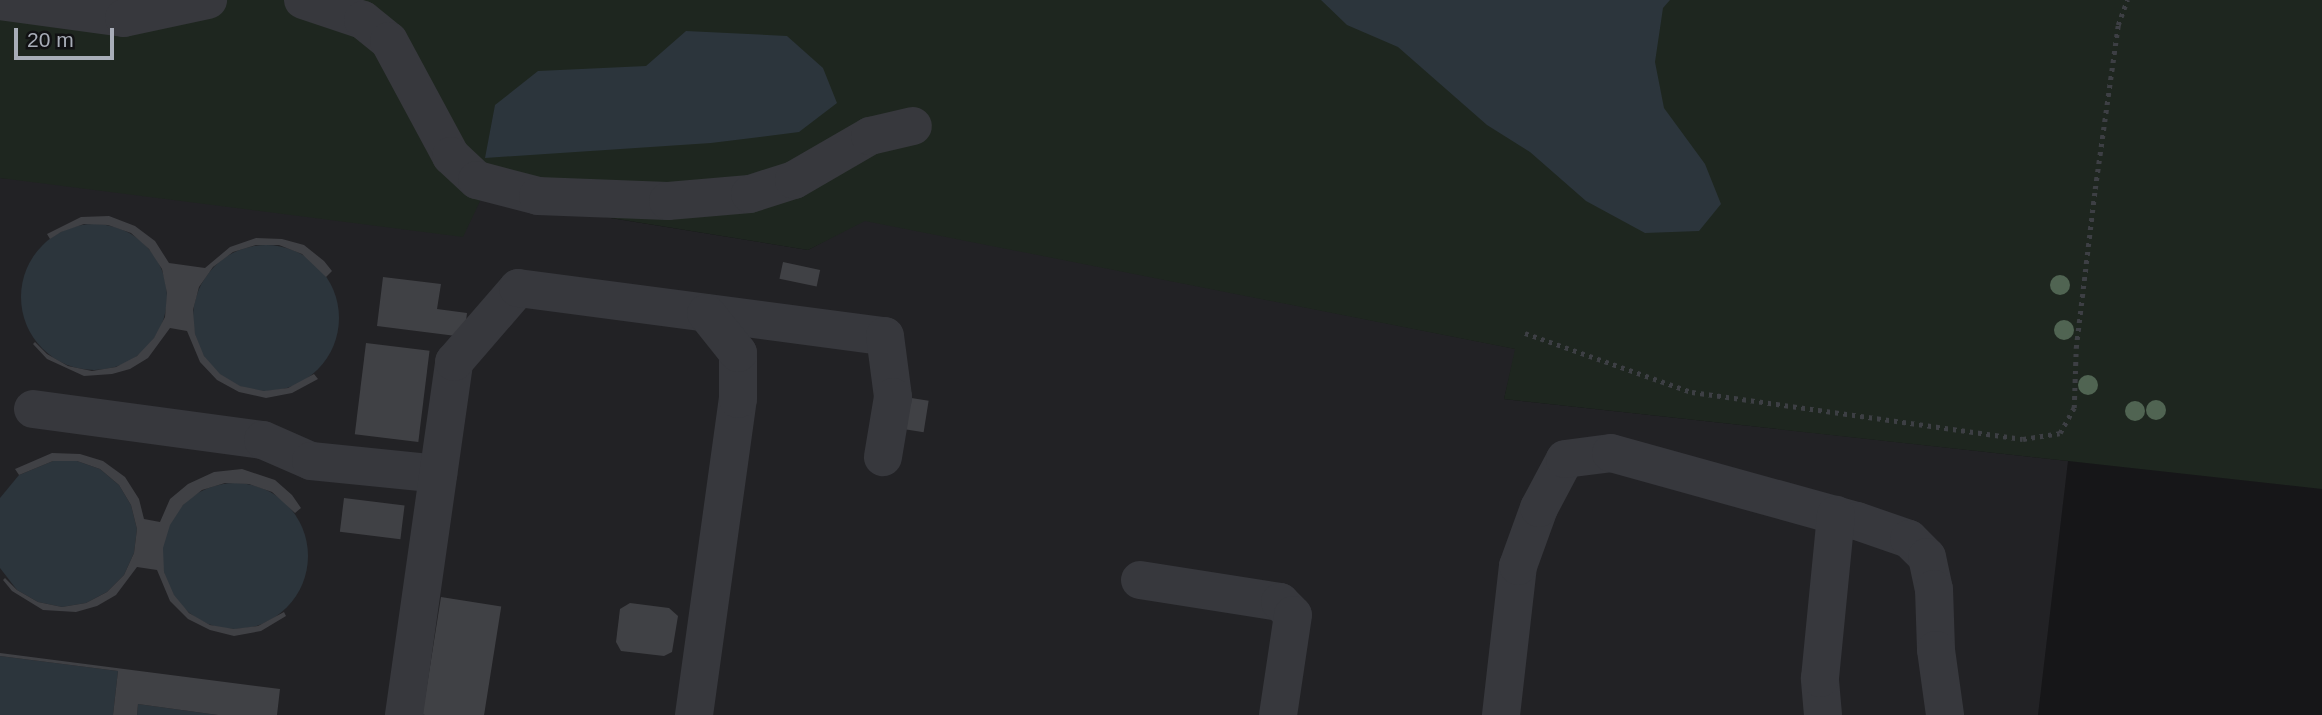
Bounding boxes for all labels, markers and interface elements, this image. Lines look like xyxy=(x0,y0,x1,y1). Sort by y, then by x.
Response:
scale bar xyxy=(18,14,117,58)
text: 20 m xyxy=(27,28,74,51)

